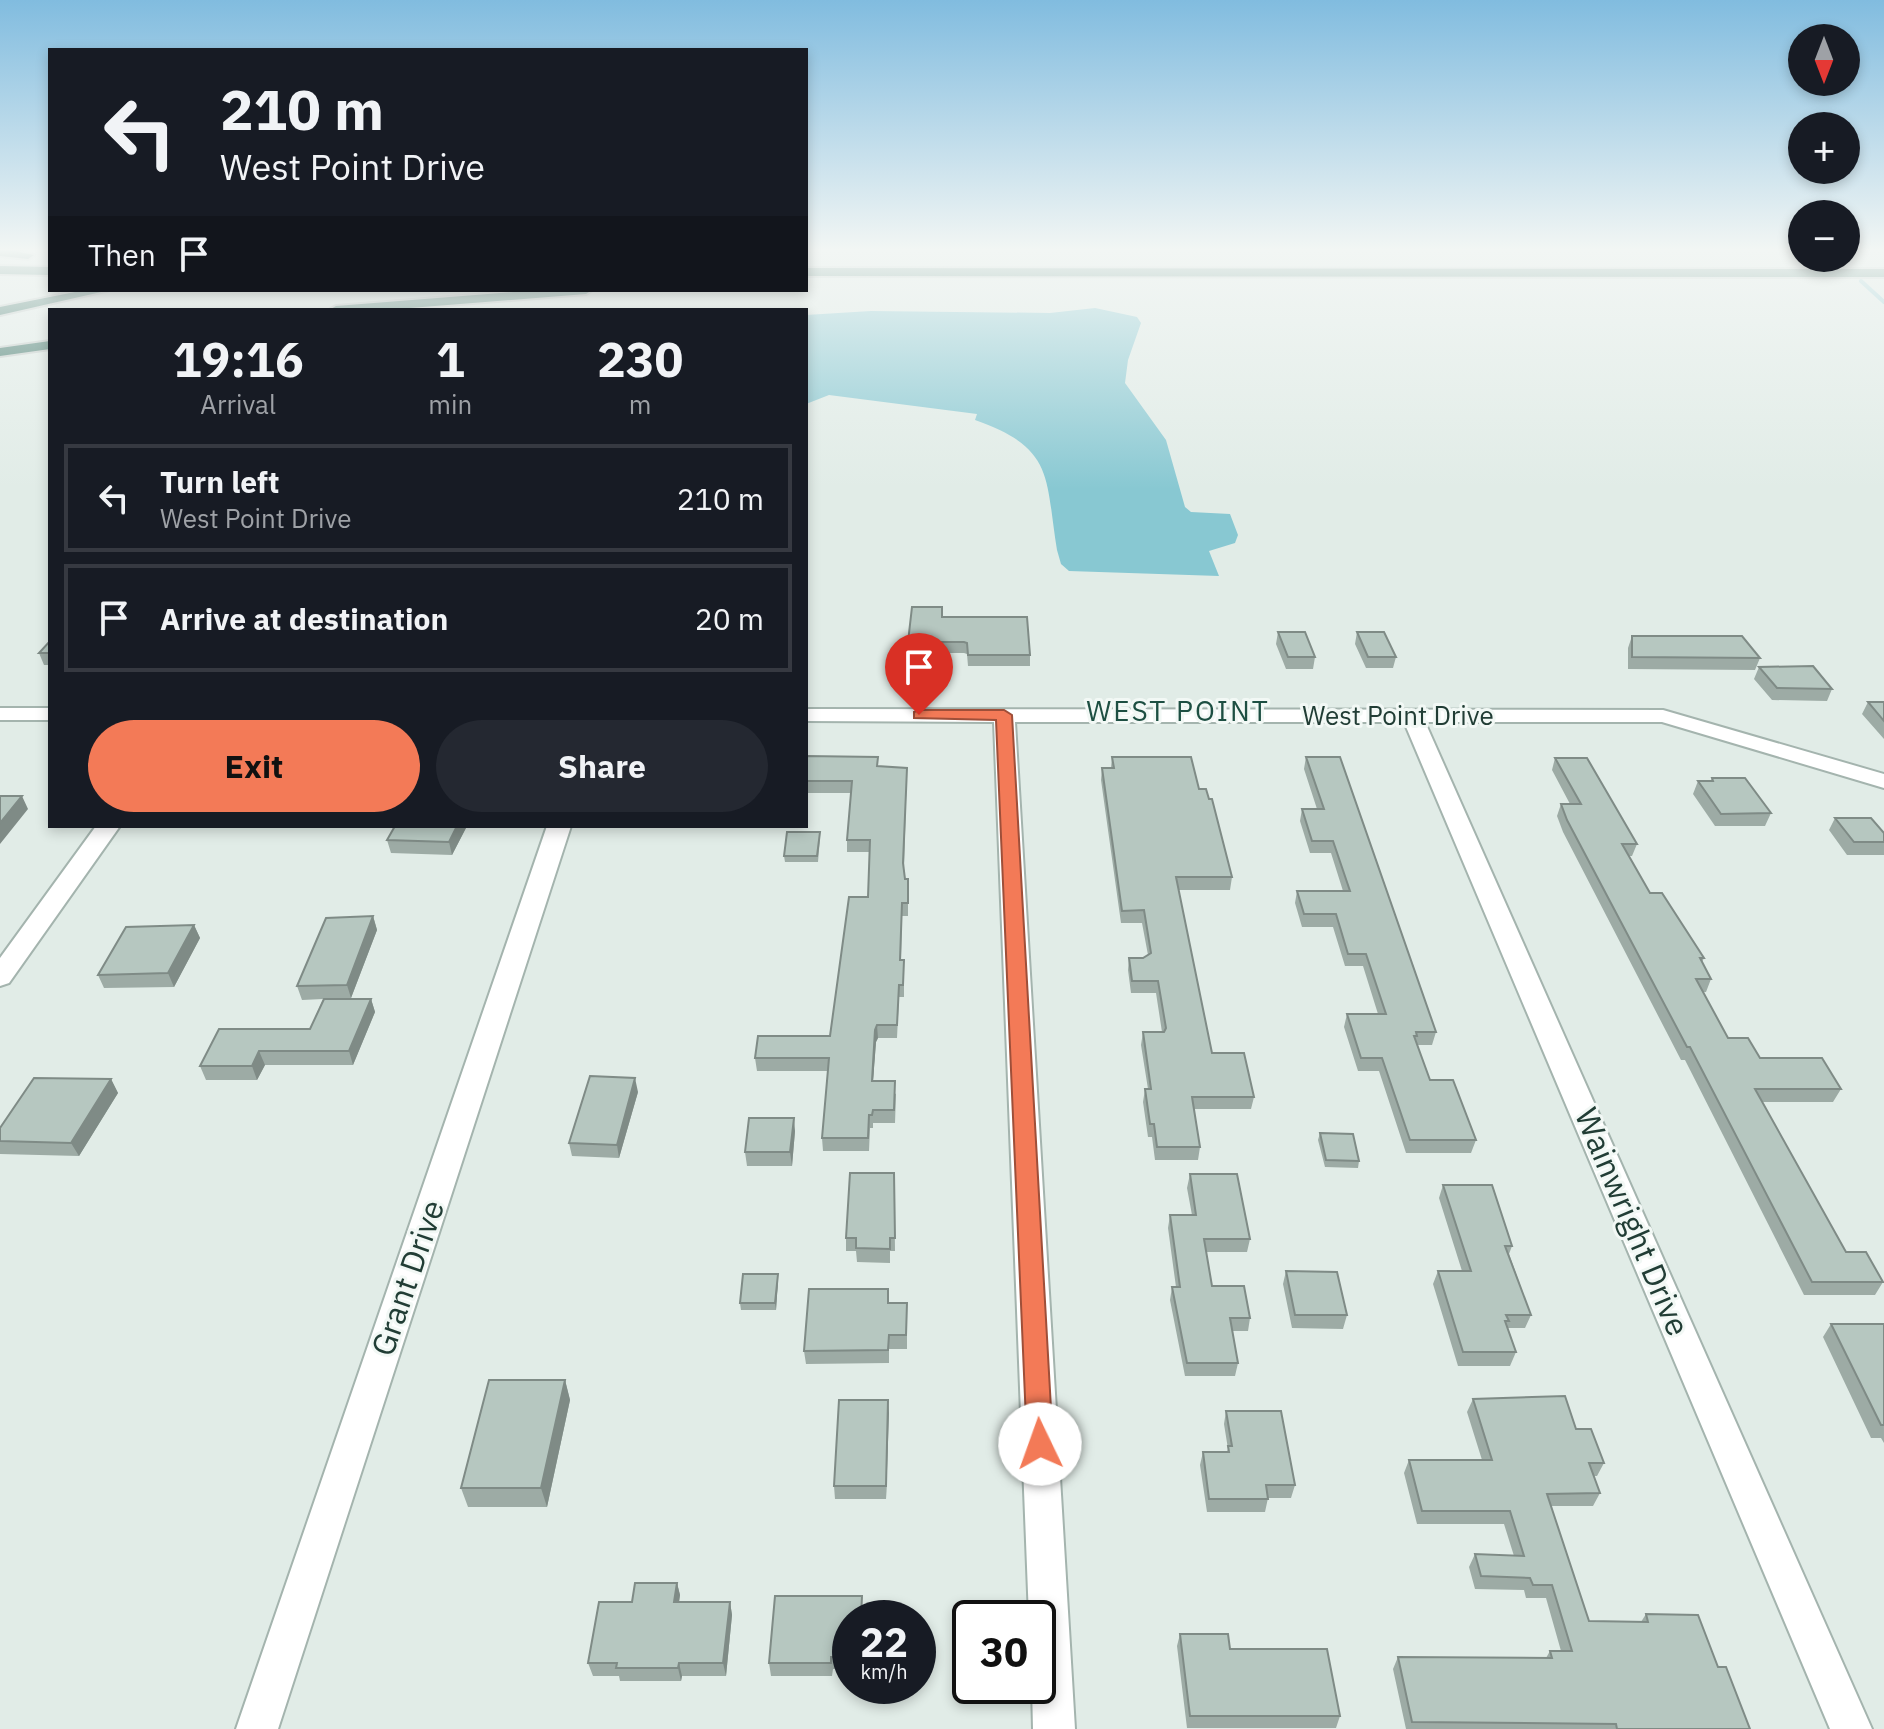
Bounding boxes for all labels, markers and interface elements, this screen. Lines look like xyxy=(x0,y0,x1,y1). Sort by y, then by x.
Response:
north arrow xyxy=(1788,24,1860,96)
map controls xyxy=(1788,24,1860,272)
text: 210 m xyxy=(220,73,384,145)
icon: left xyxy=(88,80,192,184)
button: + xyxy=(1788,112,1860,184)
text: West Point Drive xyxy=(220,143,485,190)
button: − xyxy=(1788,200,1860,272)
icon: arrive xyxy=(172,232,216,276)
text: Then xyxy=(88,235,156,274)
text: 19:16 xyxy=(173,328,304,390)
text: 1 xyxy=(436,328,465,390)
text: 230 xyxy=(597,328,683,390)
text: Arrival xyxy=(200,387,276,421)
text: min xyxy=(428,387,472,421)
text: m xyxy=(629,387,651,421)
text: Turn left xyxy=(160,462,279,501)
icon: left xyxy=(92,476,136,520)
text: 210 m xyxy=(677,479,764,518)
text: West Point Drive xyxy=(160,501,351,535)
icon: arrive xyxy=(92,596,136,640)
text: Arrive at destination xyxy=(160,599,448,638)
text: 20 m xyxy=(695,599,764,638)
pin xyxy=(885,633,953,715)
icon: arrive xyxy=(897,645,941,689)
district label: WEST POINT xyxy=(1086,692,1270,729)
street label: West Point Drive xyxy=(1302,698,1494,732)
button: Exit xyxy=(88,720,420,812)
button: Share xyxy=(436,720,768,812)
street label: Wainwright Drive xyxy=(1566,1101,1700,1342)
street label: Grant Drive xyxy=(361,1194,453,1361)
position arrow xyxy=(998,1402,1082,1486)
speed limit sign: 30 xyxy=(952,1600,1056,1704)
text: 22 xyxy=(860,1616,908,1668)
text: km/h xyxy=(860,1658,908,1685)

